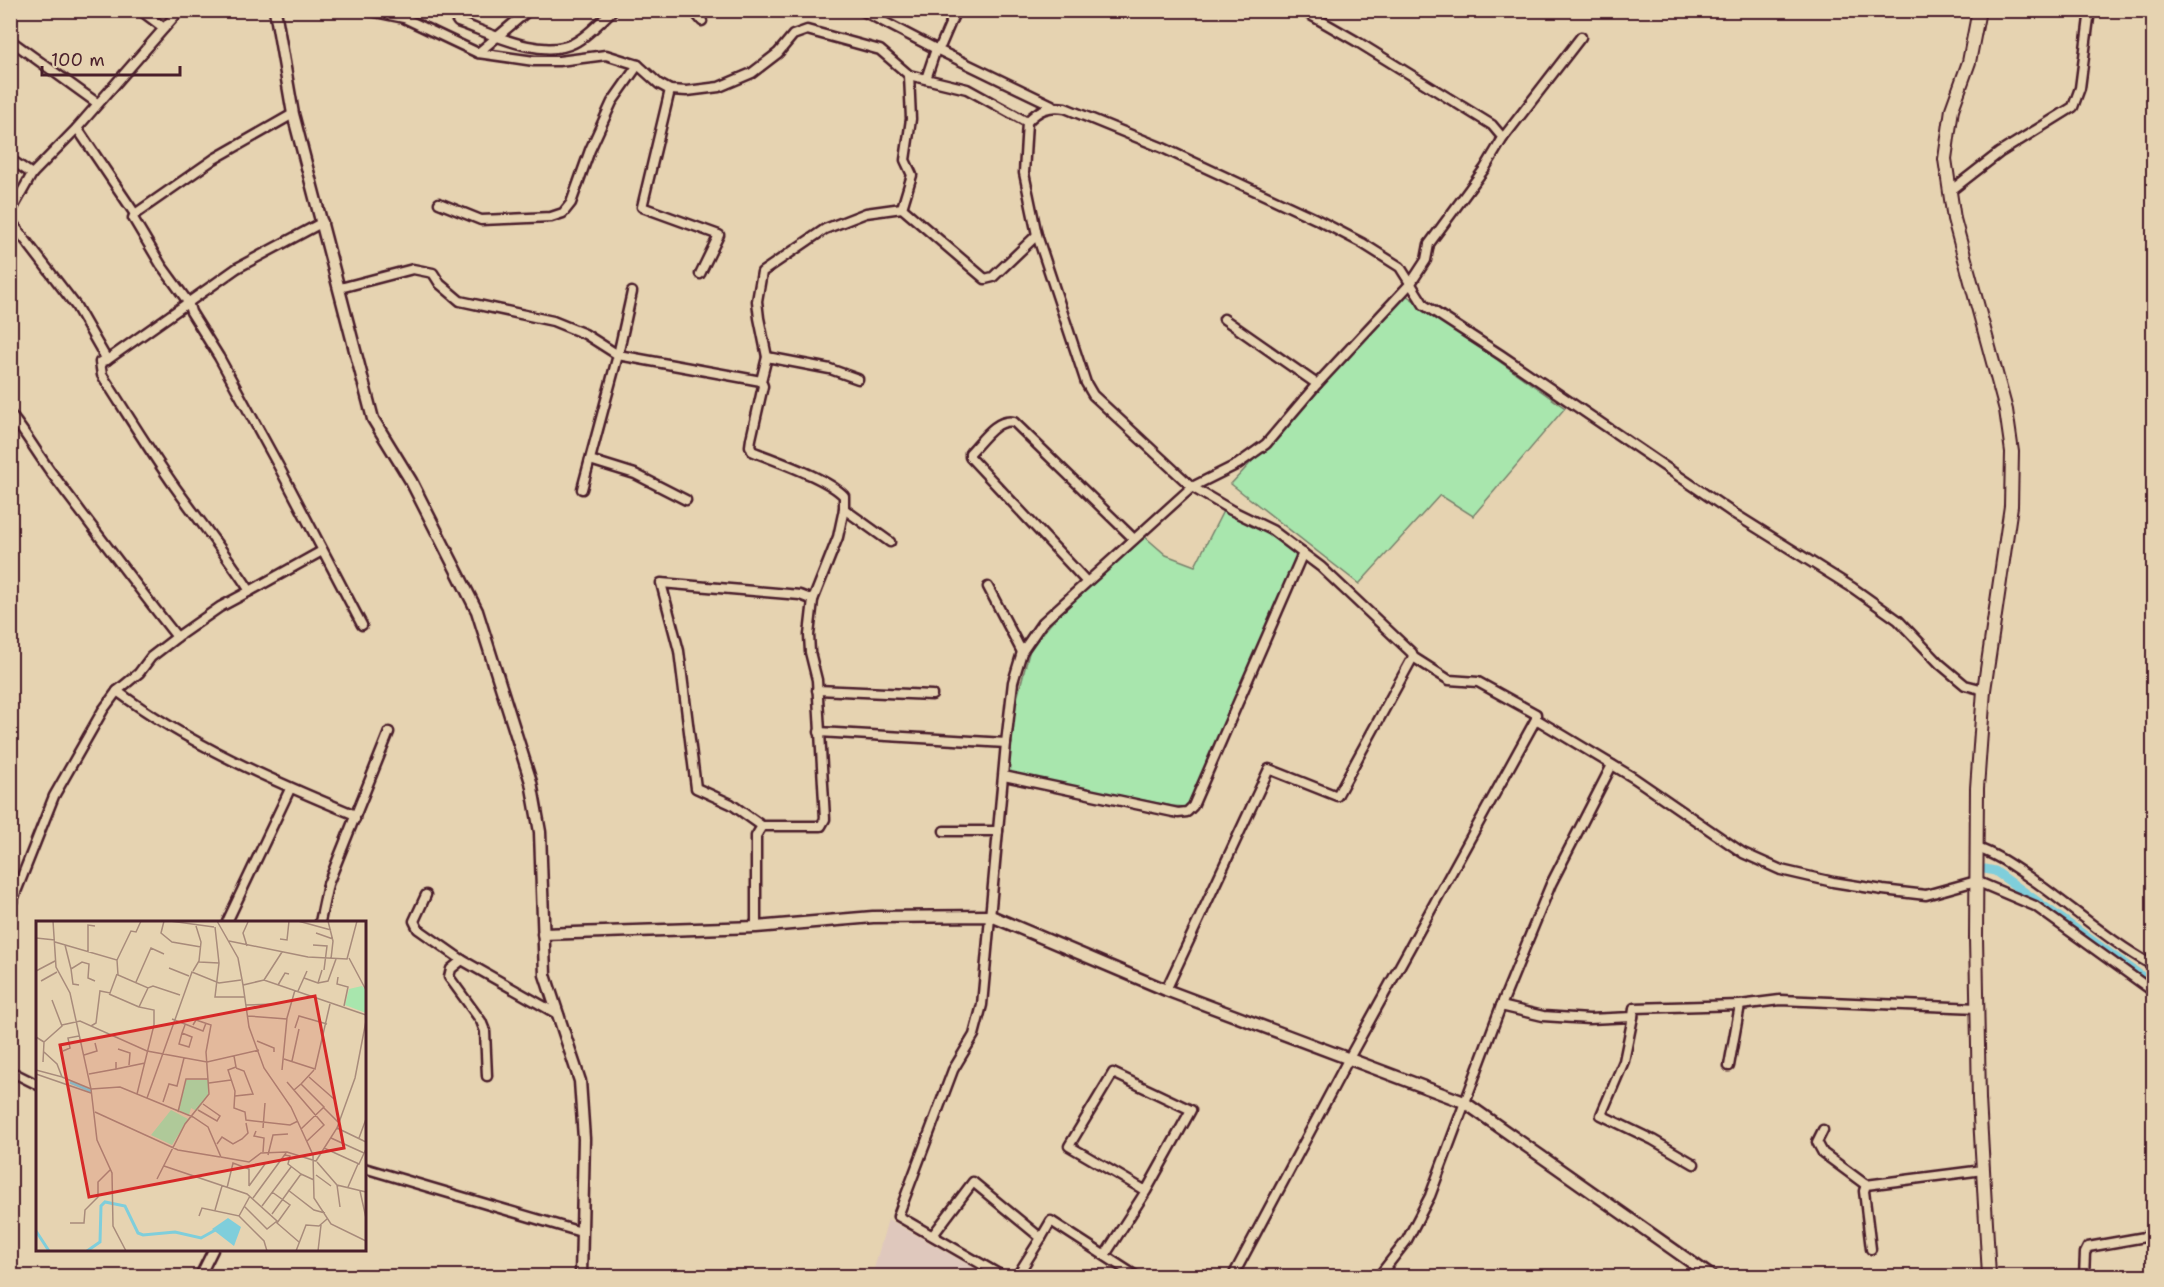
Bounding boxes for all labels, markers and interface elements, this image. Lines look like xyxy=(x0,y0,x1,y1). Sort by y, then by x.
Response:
scale bar xyxy=(42,39,180,77)
text: 100 m xyxy=(51,48,105,72)
inset map xyxy=(36,921,366,1251)

